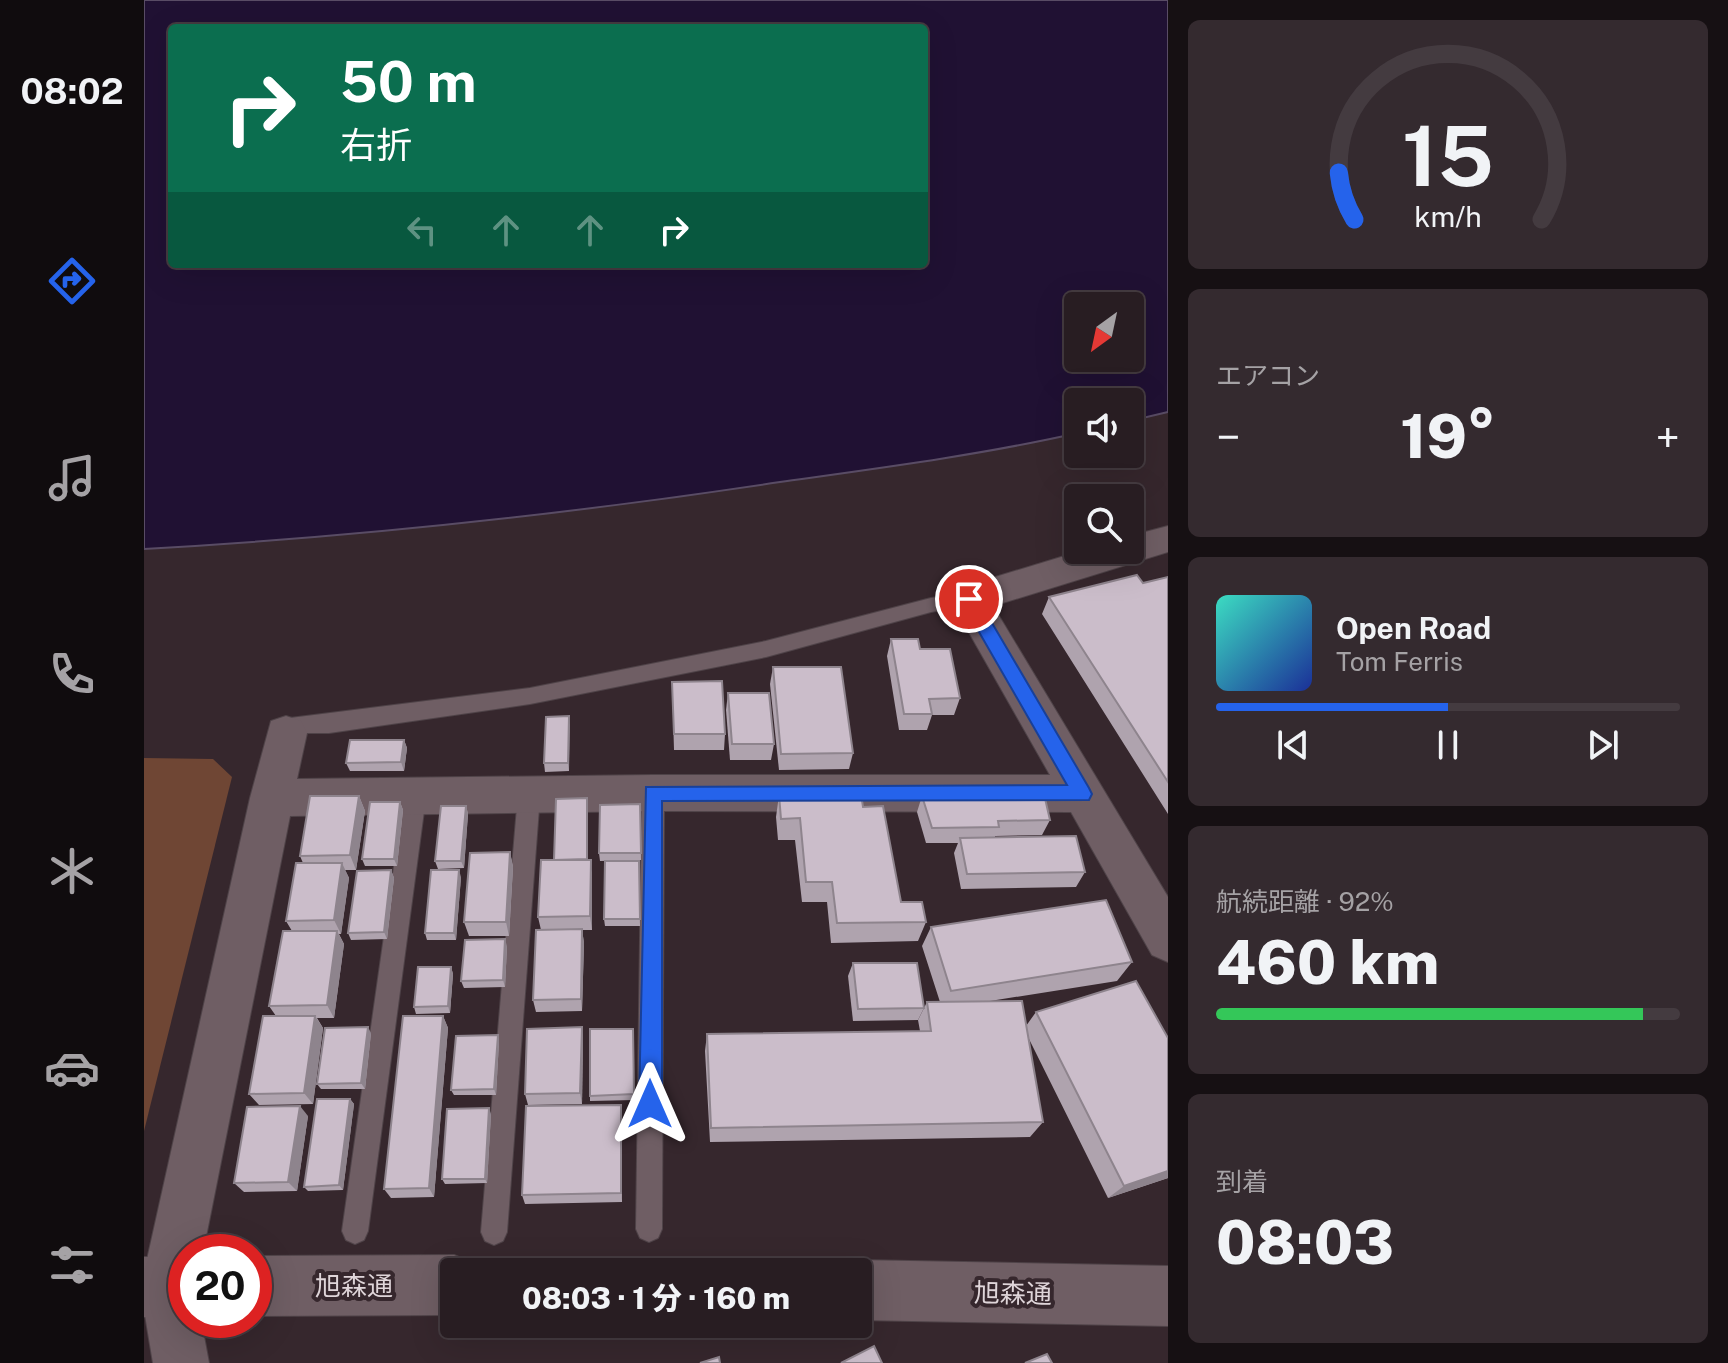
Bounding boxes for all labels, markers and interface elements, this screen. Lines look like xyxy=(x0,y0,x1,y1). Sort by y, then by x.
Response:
text: 50 m xyxy=(340,49,477,115)
icon: right xyxy=(208,56,312,160)
text: 08:02 xyxy=(20,70,124,112)
text: 15 xyxy=(1402,107,1494,205)
text: 右折 xyxy=(340,124,412,166)
text: km/h xyxy=(1414,200,1482,233)
icon: left xyxy=(400,208,444,252)
icon: ahead xyxy=(484,208,528,252)
icon: ahead xyxy=(568,208,612,252)
icon: right xyxy=(652,208,696,252)
icon: directions xyxy=(44,253,100,309)
north arrow xyxy=(1064,292,1144,372)
map controls xyxy=(1064,292,1144,564)
text: エアコン xyxy=(1216,360,1320,391)
button: sound xyxy=(1064,388,1144,468)
text: 19° xyxy=(1400,401,1496,472)
text: − xyxy=(1216,411,1240,463)
text: + xyxy=(1656,411,1680,463)
icon: music xyxy=(44,450,100,506)
button: search xyxy=(1064,484,1144,564)
pin xyxy=(935,565,1003,633)
icon: arrive xyxy=(947,577,991,621)
text: Open Road xyxy=(1336,610,1491,646)
icon: phone xyxy=(44,646,100,702)
text: Tom Ferris xyxy=(1336,646,1463,677)
icon: previous xyxy=(1271,723,1315,767)
icon: pause xyxy=(1426,723,1470,767)
icon: next xyxy=(1581,723,1625,767)
icon: climate xyxy=(44,843,100,899)
text: 航続距離 · 92% xyxy=(1216,886,1394,917)
text: 460 km xyxy=(1216,927,1439,998)
icon: car xyxy=(44,1040,100,1096)
position arrow xyxy=(608,1062,692,1146)
text: 到着 xyxy=(1216,1166,1268,1197)
text: 08:03 xyxy=(1216,1207,1394,1278)
speed limit sign: 20 xyxy=(168,1234,272,1338)
icon: filters xyxy=(44,1237,100,1293)
street label: 旭森通 xyxy=(315,1270,393,1301)
street label: 旭森通 xyxy=(974,1277,1052,1309)
text: 08:03 · 1 分 · 160 m xyxy=(522,1280,790,1316)

